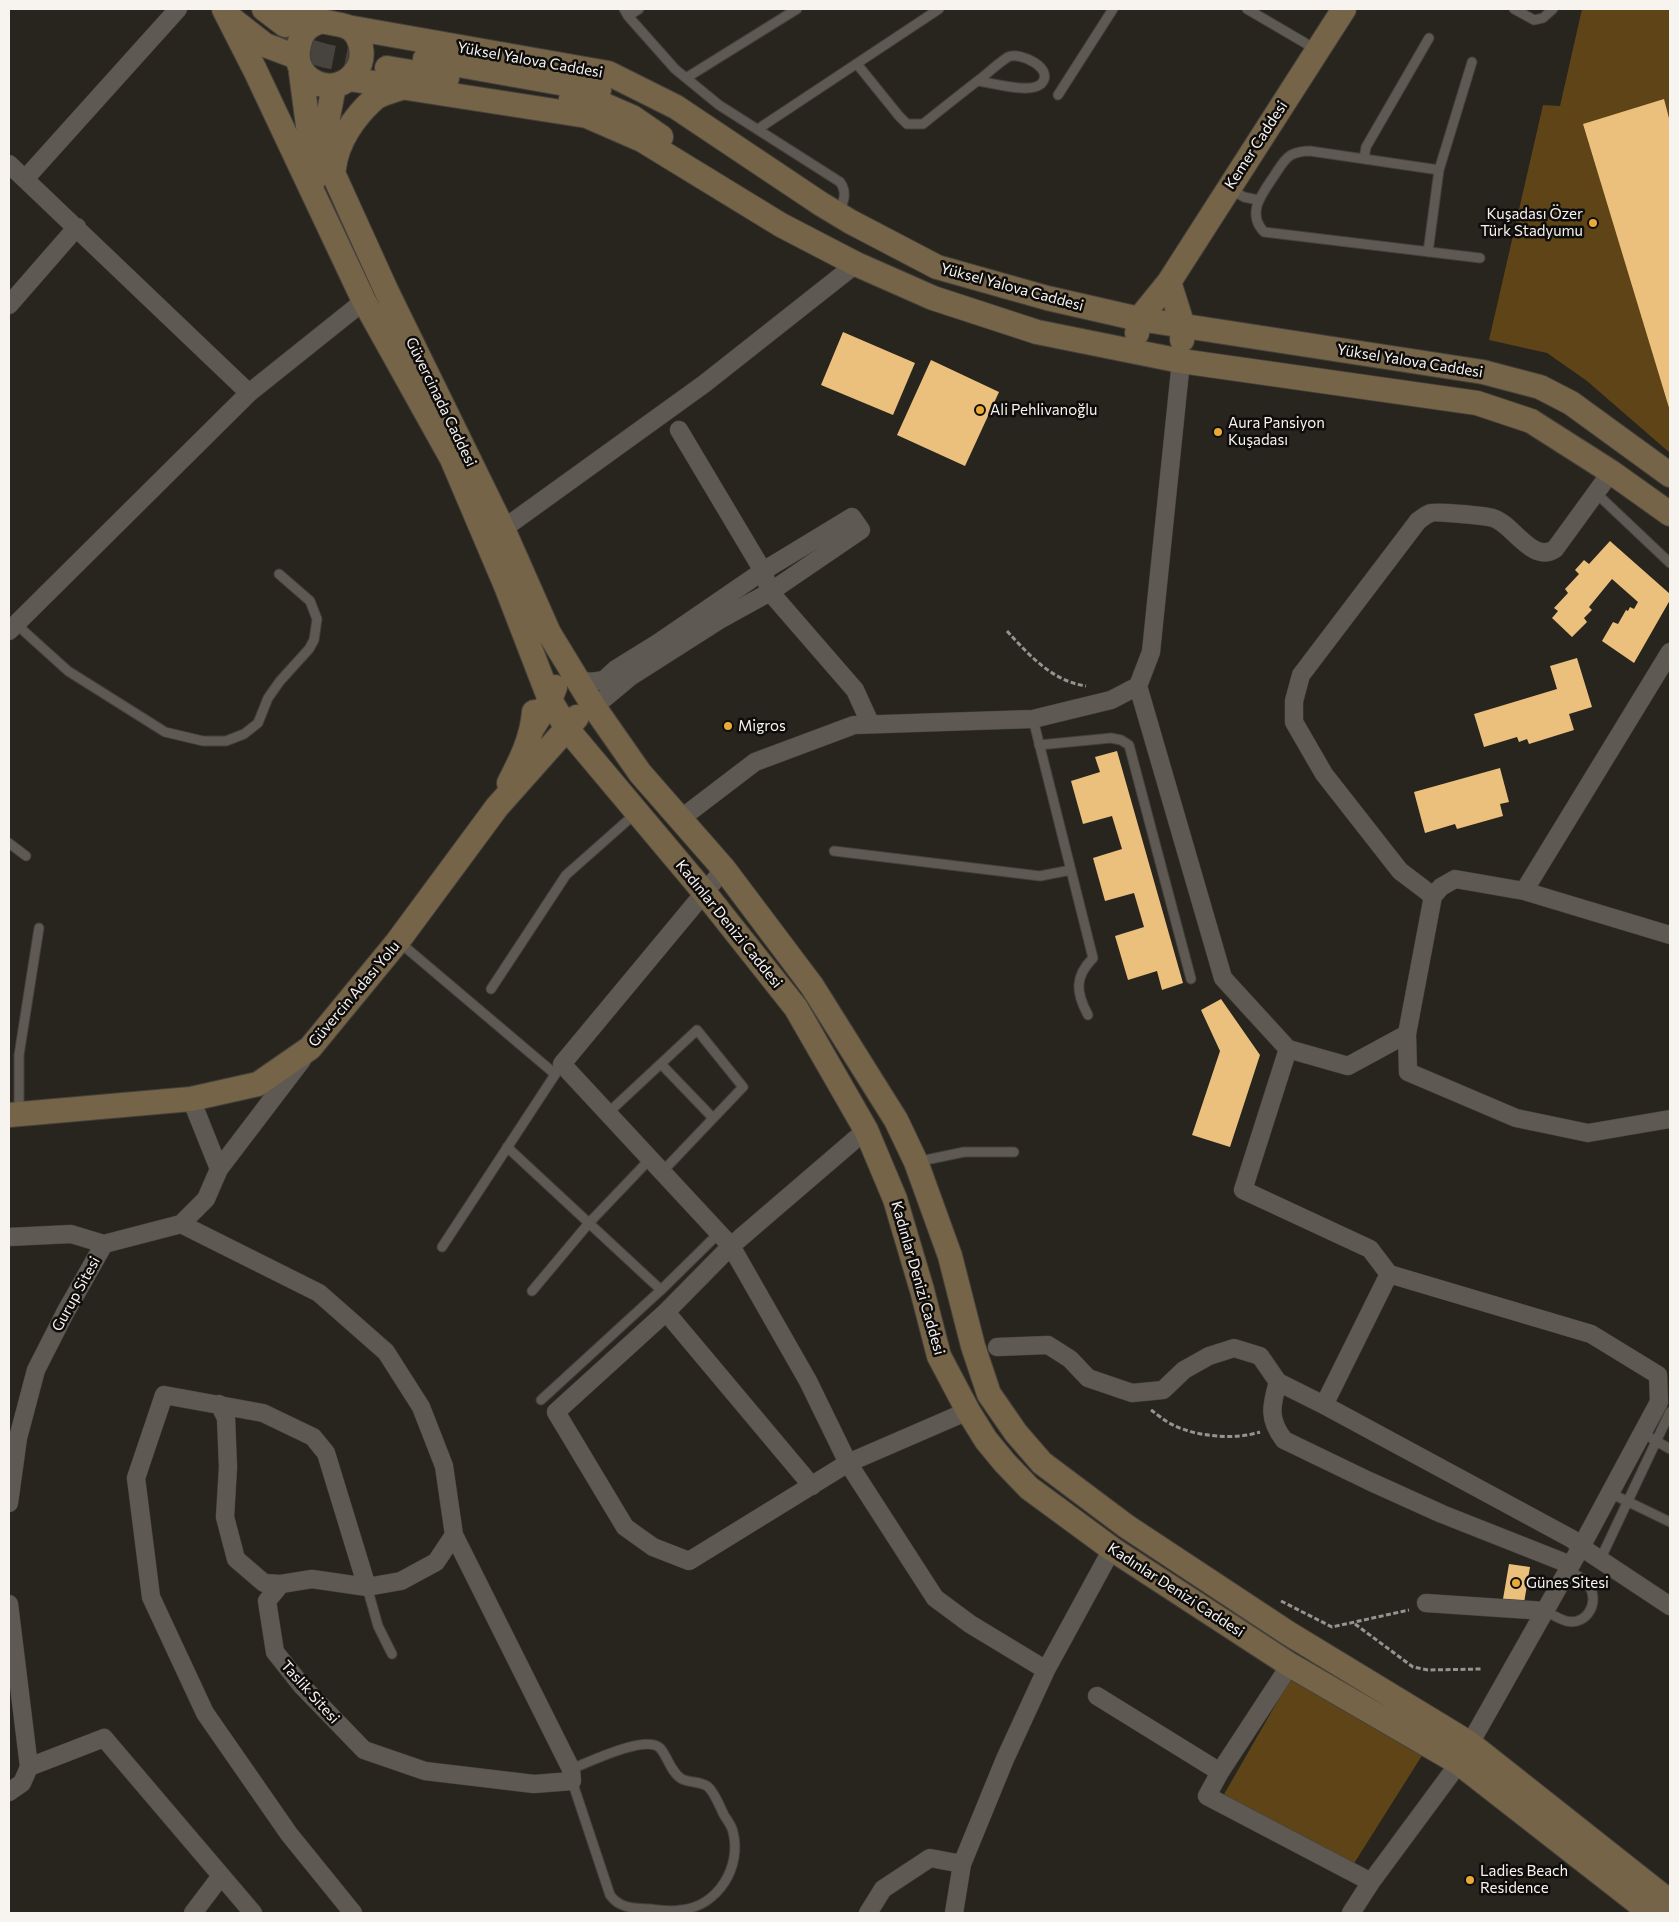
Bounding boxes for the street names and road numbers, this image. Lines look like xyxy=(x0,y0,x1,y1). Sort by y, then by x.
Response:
street label: Yüksel Yalova Caddesi xyxy=(456,38,604,82)
street label: Kemer Caddesi xyxy=(1221,98,1291,192)
street label: Yüksel Yalova Caddesi xyxy=(938,259,1086,315)
street label: Güvercinada Caddesi xyxy=(402,334,480,470)
street label: Yüksel Yalova Caddesi xyxy=(1336,341,1484,381)
street label: Kadınlar Denizi Caddesi xyxy=(672,856,786,992)
street label: Güvercin Adası Yolu xyxy=(304,937,404,1051)
street label: Kadınlar Denizi Caddesi xyxy=(887,1199,949,1357)
street label: Gurup Sitesi xyxy=(48,1253,104,1335)
street label: Kadınlar Denizi Caddesi xyxy=(1104,1539,1248,1641)
street label: Taslik Sitesi xyxy=(277,1657,343,1727)

